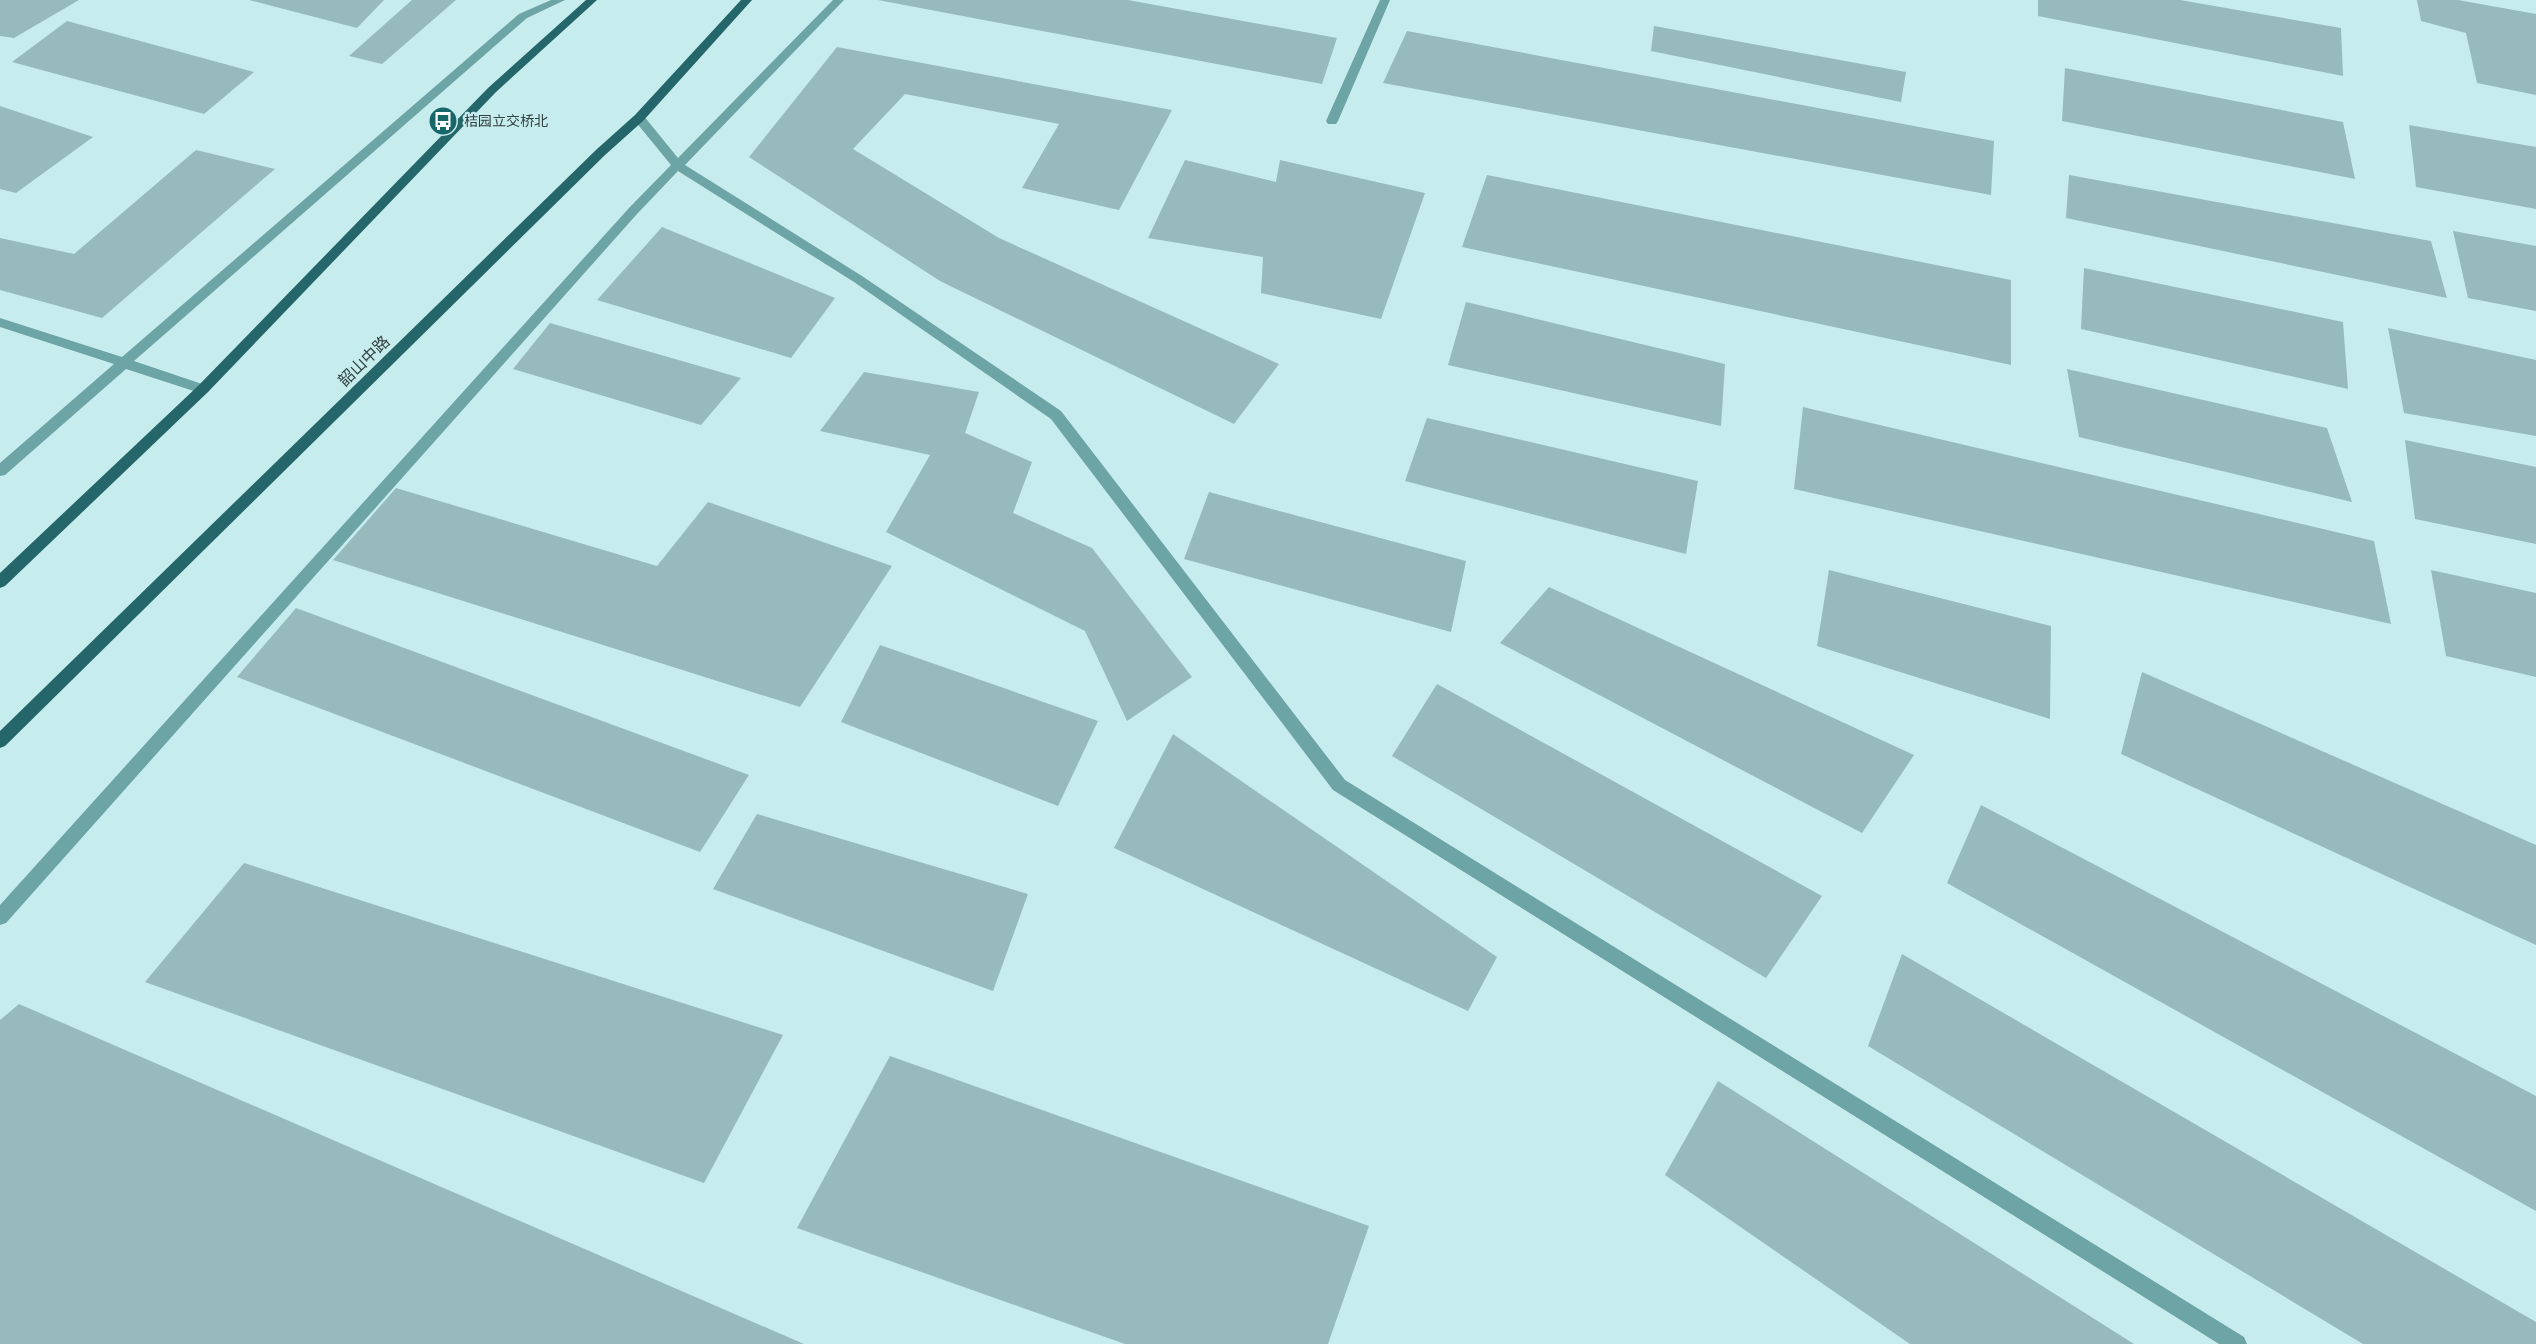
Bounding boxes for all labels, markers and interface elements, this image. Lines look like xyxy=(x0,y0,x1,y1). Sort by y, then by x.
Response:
bus stop icon: 桔园立交桥北 xyxy=(427,105,459,137)
place label: 桔园立交桥北 xyxy=(464,113,548,129)
street label: 韶山中路 xyxy=(334,332,394,390)

